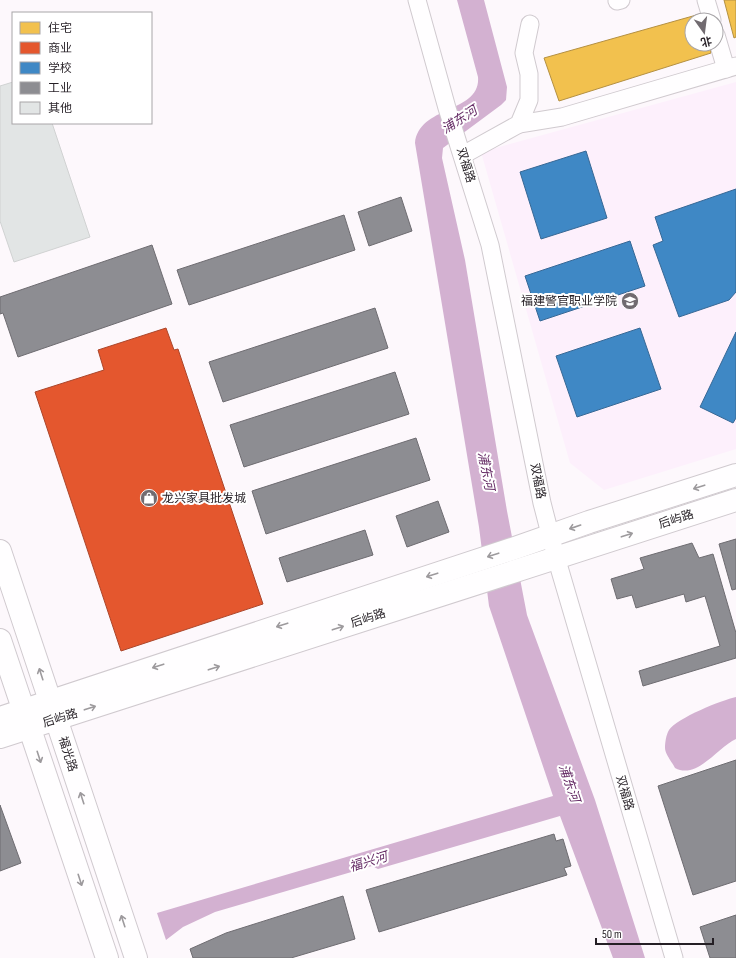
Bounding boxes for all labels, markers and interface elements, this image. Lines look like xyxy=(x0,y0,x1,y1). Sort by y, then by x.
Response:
legend xyxy=(12,12,152,124)
north arrow xyxy=(684,12,724,52)
text: 住宅 xyxy=(48,21,72,36)
text: 北 xyxy=(699,34,713,49)
text: 商业 xyxy=(48,41,72,56)
text: 学校 xyxy=(48,61,72,76)
text: 工业 xyxy=(48,81,72,96)
text: 其他 xyxy=(48,101,72,116)
water label: 浦东河 xyxy=(439,101,483,137)
street label: 双福路 xyxy=(453,146,478,185)
school or university icon: 福建警官职业学院 xyxy=(620,291,640,311)
place label: 福建警官职业学院 xyxy=(521,294,617,309)
water label: 浦东河 xyxy=(474,451,498,495)
street label: 双福路 xyxy=(527,462,548,500)
one-way arrow xyxy=(692,484,705,491)
shop icon: 龙兴家具批发城 xyxy=(139,488,159,508)
place label: 龙兴家具批发城 xyxy=(162,491,246,506)
street label: 后屿路 xyxy=(657,507,696,532)
one-way arrow xyxy=(569,523,581,531)
one-way arrow xyxy=(620,531,633,538)
one-way arrow xyxy=(487,552,500,559)
one-way arrow xyxy=(426,572,438,580)
street label: 后屿路 xyxy=(349,606,388,631)
one-way arrow xyxy=(275,622,288,629)
one-way arrow xyxy=(331,623,343,631)
one-way arrow xyxy=(152,663,165,670)
one-way arrow xyxy=(207,664,220,671)
one-way arrow xyxy=(37,668,44,681)
one-way arrow xyxy=(84,704,97,711)
street label: 后屿路 xyxy=(41,706,80,731)
street label: 福光路 xyxy=(55,735,80,774)
one-way arrow xyxy=(36,750,44,762)
water label: 浦东河 xyxy=(555,762,584,807)
street label: 双福路 xyxy=(612,774,637,813)
one-way arrow xyxy=(78,791,85,804)
water label: 福兴河 xyxy=(347,848,392,875)
one-way arrow xyxy=(77,874,85,886)
one-way arrow xyxy=(119,915,126,928)
scale bar xyxy=(596,920,713,946)
text: 50 m xyxy=(602,927,622,942)

